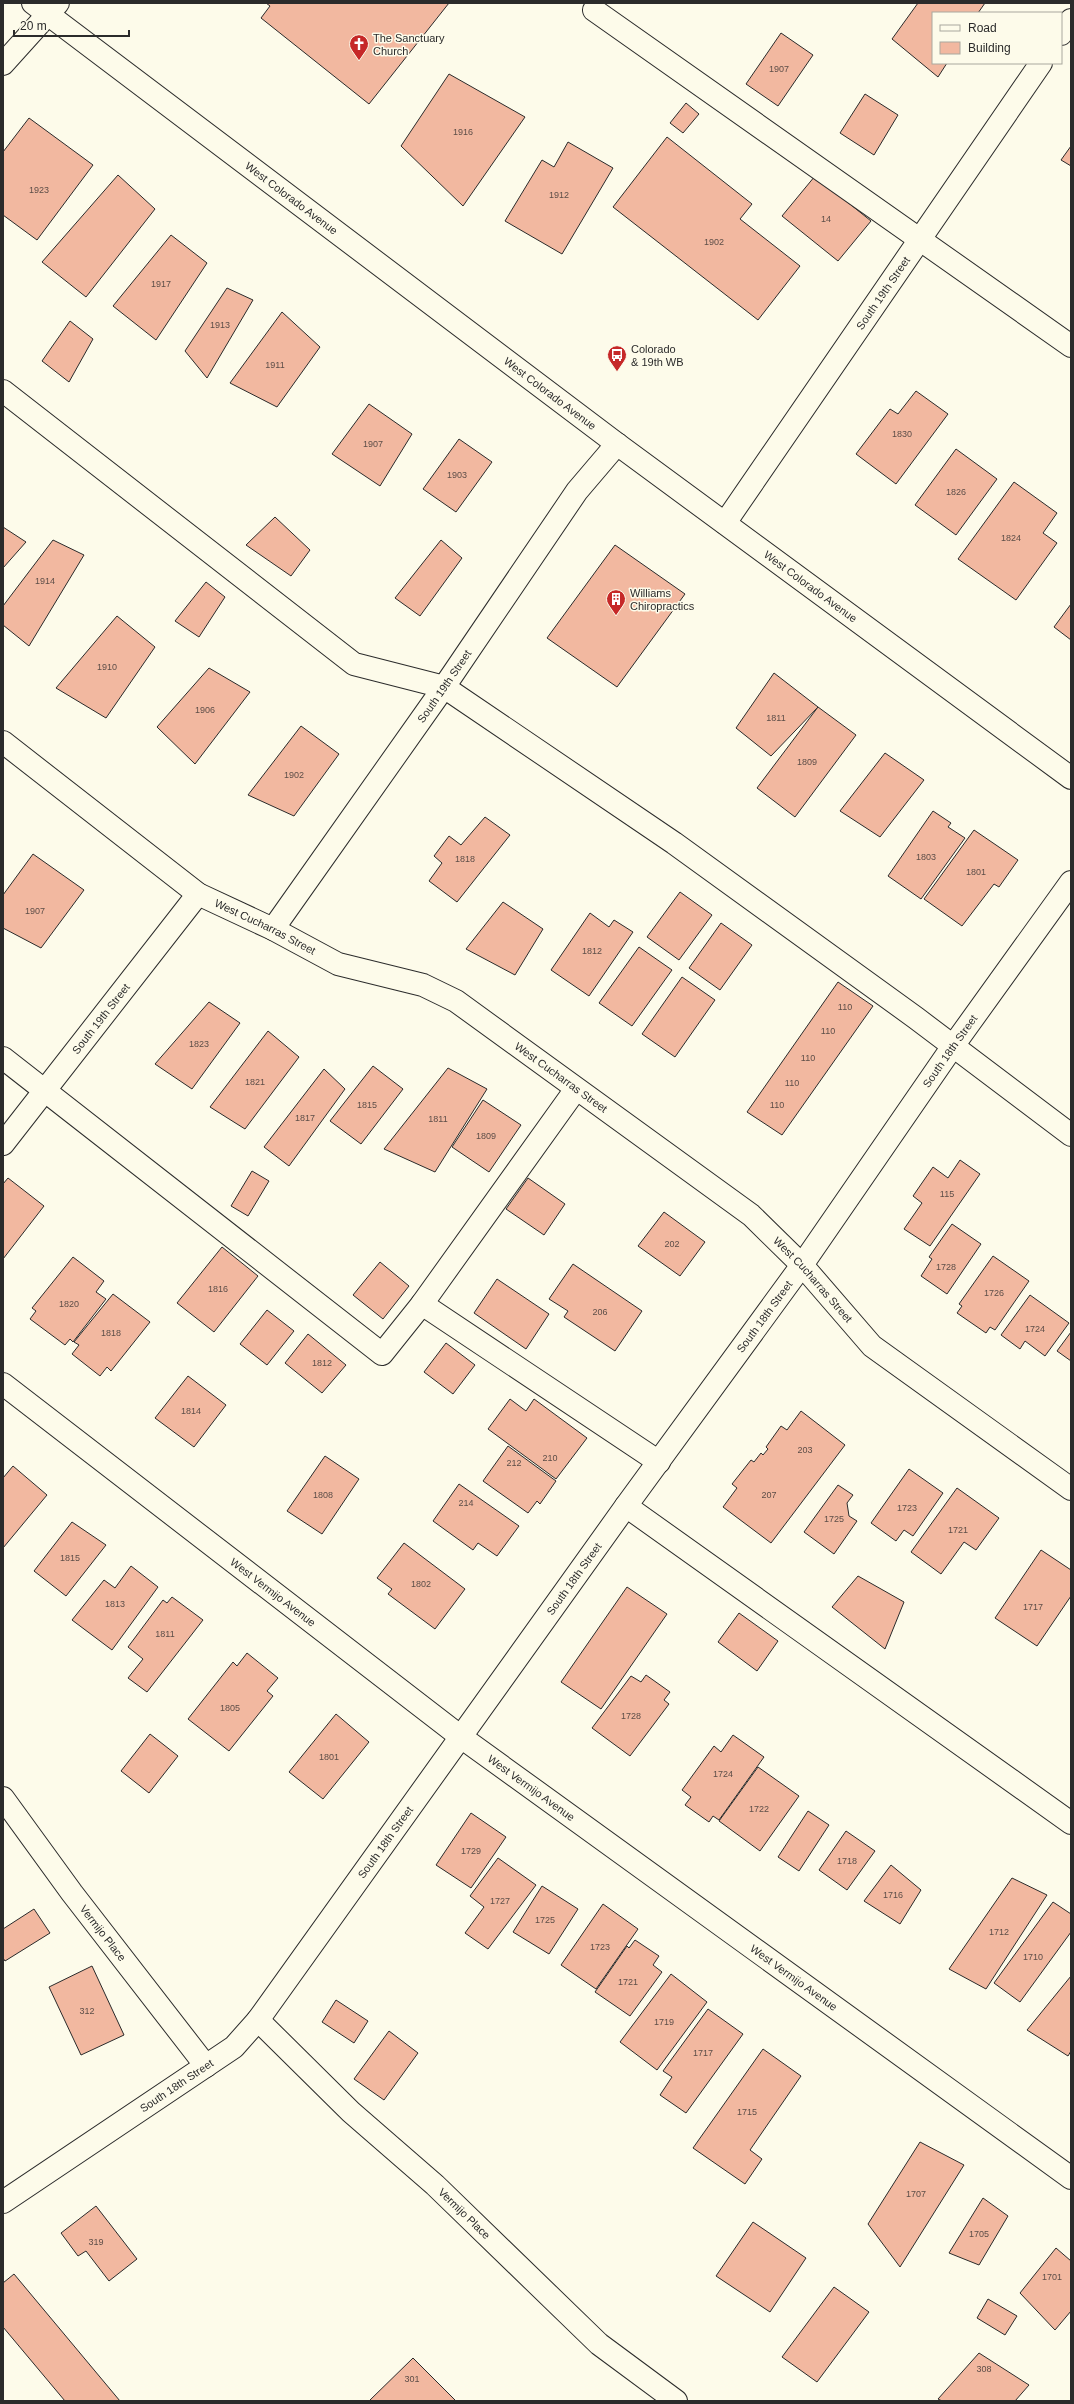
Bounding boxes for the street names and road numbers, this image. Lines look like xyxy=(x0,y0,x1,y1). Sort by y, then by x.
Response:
street label: West Colorado Avenue xyxy=(243,160,340,237)
street label: South 19th Street xyxy=(854,254,912,332)
street label: West Colorado Avenue xyxy=(502,355,599,432)
street label: West Colorado Avenue xyxy=(762,548,859,624)
street label: South 19th Street xyxy=(415,648,473,725)
street label: West Cucharras Street xyxy=(213,897,318,957)
street label: South 19th Street xyxy=(70,981,132,1056)
street label: South 18th Street xyxy=(920,1012,979,1090)
street label: West Cucharras Street xyxy=(513,1040,610,1115)
street label: West Cucharras Street xyxy=(771,1234,855,1325)
street label: South 18th Street xyxy=(734,1278,794,1355)
street label: South 18th Street xyxy=(544,1540,604,1617)
street label: West Vermijo Avenue xyxy=(228,1556,318,1629)
street label: West Vermijo Avenue xyxy=(486,1752,577,1823)
street label: South 18th Street xyxy=(355,1804,415,1881)
street label: Vermijo Place xyxy=(78,1903,128,1963)
street label: West Vermijo Avenue xyxy=(748,1942,840,2013)
street label: South 18th Street xyxy=(138,2057,215,2114)
street label: Vermijo Place xyxy=(436,2186,493,2241)

